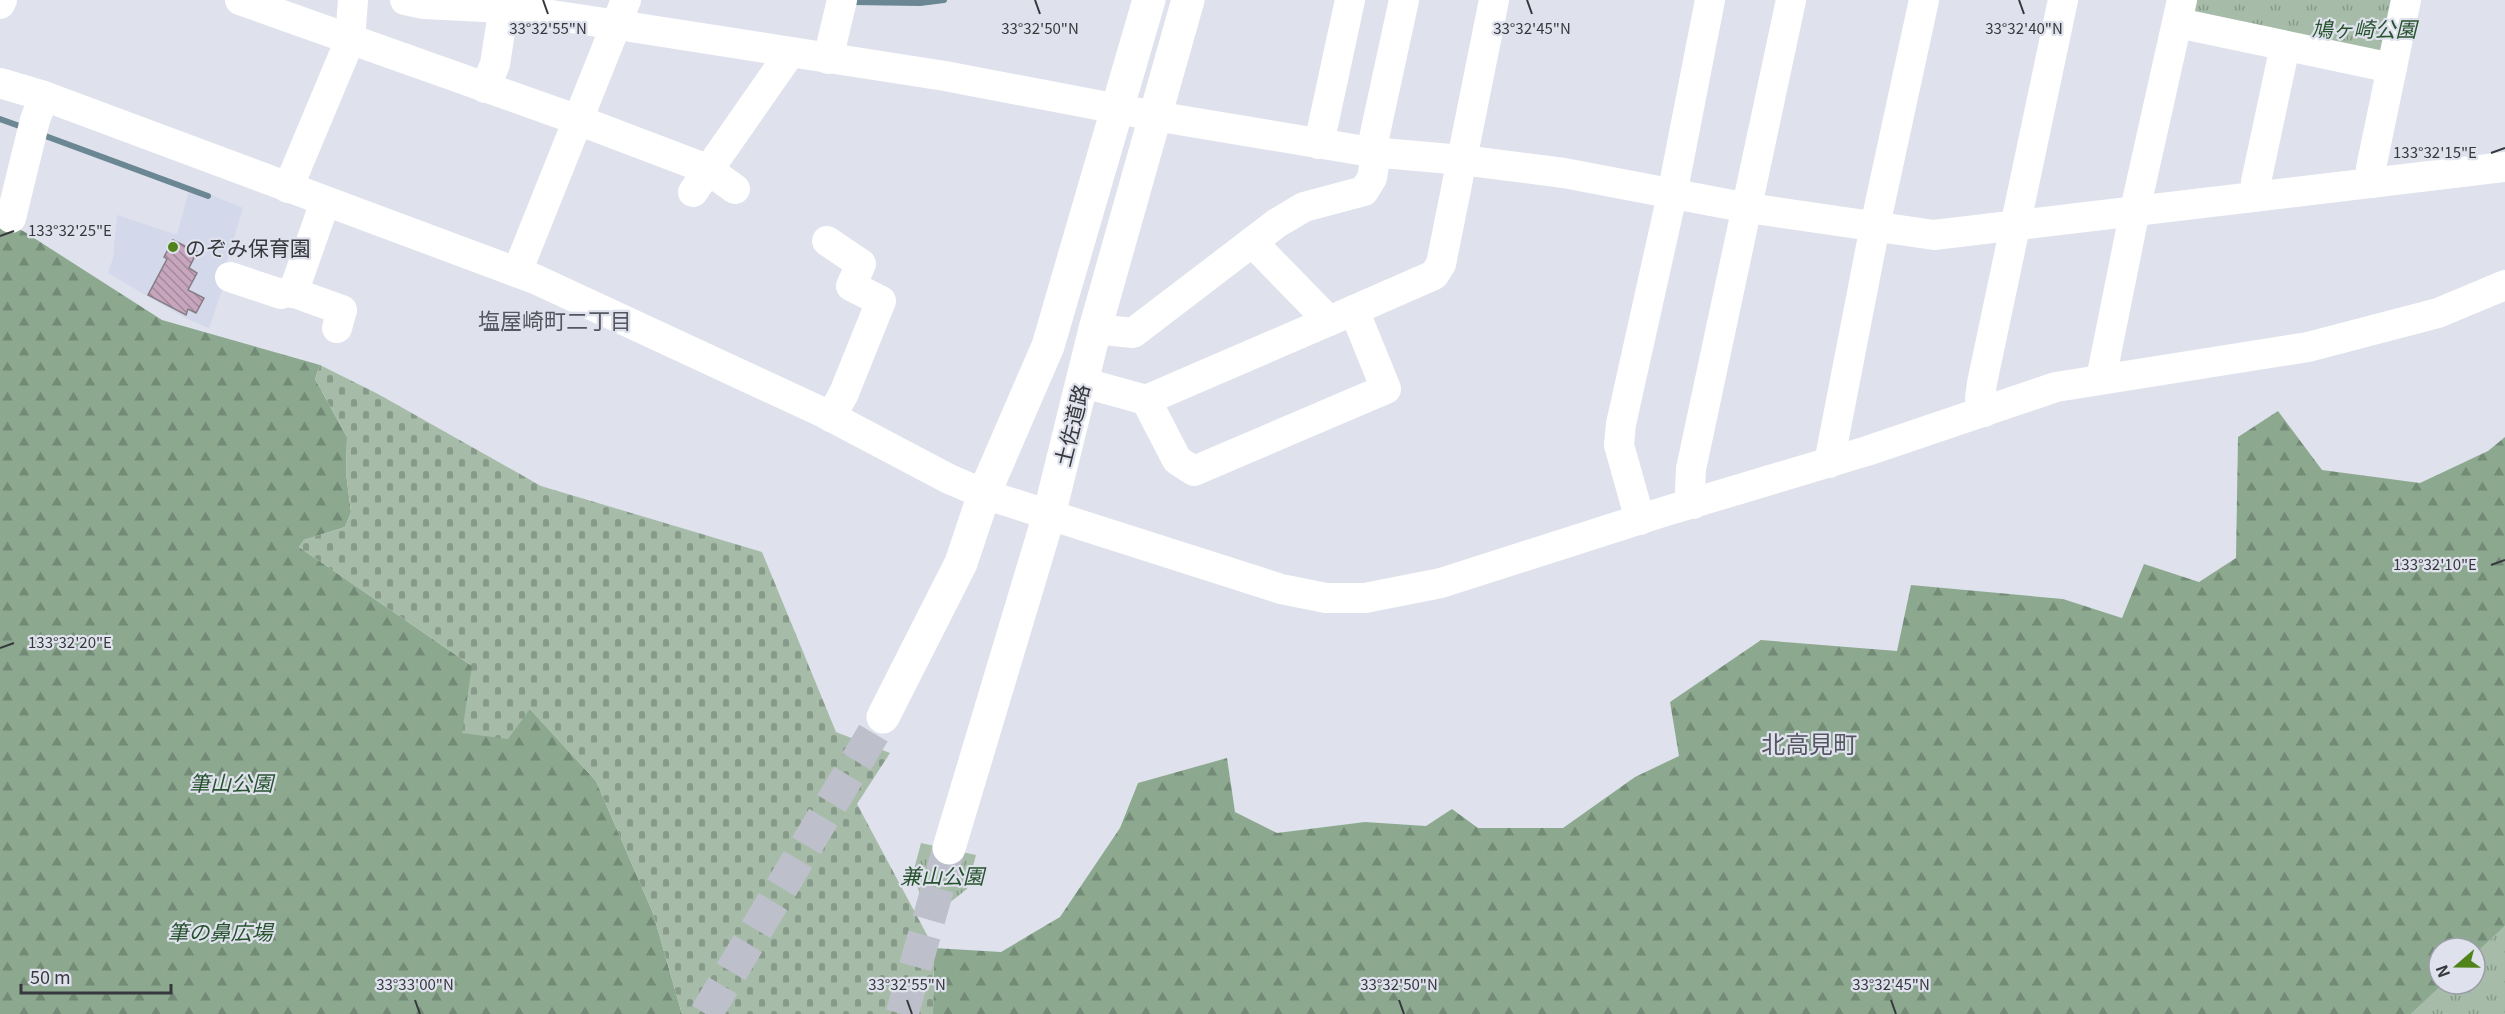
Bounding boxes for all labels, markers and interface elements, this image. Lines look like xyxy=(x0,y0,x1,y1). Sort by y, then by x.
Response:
park label: 鳩ヶ崎公園 xyxy=(2312,13,2419,43)
text: 33°32'55"N xyxy=(509,17,587,38)
text: 33°32'50"N xyxy=(1001,17,1079,38)
text: 33°32'45"N xyxy=(1493,17,1571,38)
text: 33°32'40"N xyxy=(1985,17,2063,38)
text: 133°32'15"E xyxy=(2393,141,2477,162)
text: 133°32'25"E xyxy=(28,219,112,240)
place label: のぞみ保育園 xyxy=(185,232,311,262)
marker: のぞみ保育園 xyxy=(166,240,180,254)
district label: 塩屋崎町二丁目 xyxy=(478,303,632,335)
street label: 土佐道路 xyxy=(1046,381,1096,469)
text: 133°32'10"E xyxy=(2393,553,2477,574)
text: 133°32'20"E xyxy=(28,631,112,652)
district label: 北高見町 xyxy=(1761,725,1857,760)
park label: 筆山公園 xyxy=(189,767,276,797)
park label: 兼山公園 xyxy=(900,860,987,890)
park label: 筆の鼻広場 xyxy=(168,916,274,946)
north arrow xyxy=(2427,936,2487,996)
scale bar xyxy=(21,957,171,995)
text: N xyxy=(2429,962,2455,981)
text: 50 m xyxy=(30,963,71,989)
text: 33°33'00"N xyxy=(376,973,454,994)
text: 33°32'55"N xyxy=(868,973,946,994)
text: 33°32'50"N xyxy=(1360,973,1438,994)
text: 33°32'45"N xyxy=(1852,973,1930,994)

